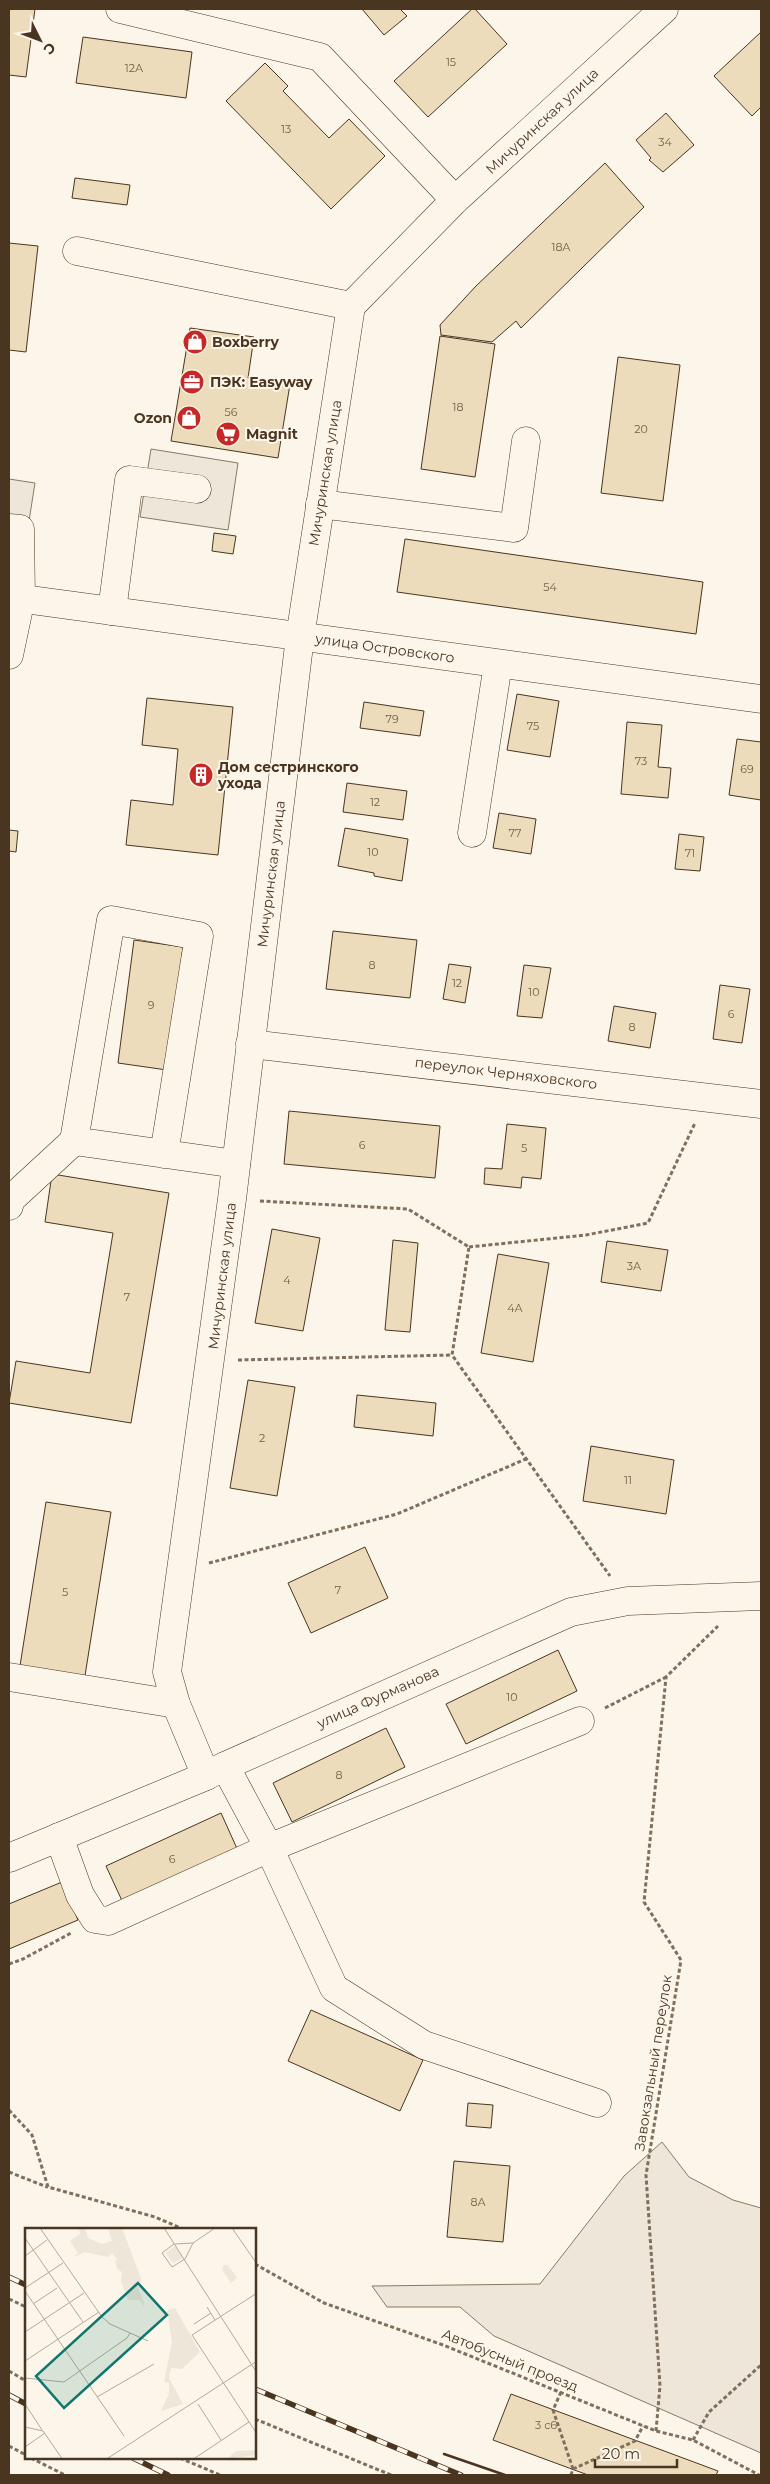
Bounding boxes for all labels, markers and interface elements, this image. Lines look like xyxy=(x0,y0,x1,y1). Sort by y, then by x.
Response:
north arrow xyxy=(15,15,65,65)
text: С xyxy=(40,39,60,59)
house number: 15 xyxy=(446,55,456,69)
house number: 12А xyxy=(125,61,144,75)
street label: Мичуринская улица xyxy=(482,64,602,178)
house number: 13 xyxy=(281,122,291,136)
house number: 34 xyxy=(658,135,672,149)
house number: 18А xyxy=(551,240,571,254)
shop icon: Boxberry xyxy=(182,329,208,355)
place label: Boxberry xyxy=(212,333,280,351)
office icon: ПЭК: Easyway xyxy=(179,369,205,395)
place label: ПЭК: Easyway xyxy=(210,373,313,391)
street label: Мичуринская улица xyxy=(305,399,345,547)
house number: 18 xyxy=(453,400,464,414)
shop icon: Ozon xyxy=(176,405,202,431)
house number: 56 xyxy=(225,405,238,419)
place label: Ozon xyxy=(134,409,172,427)
supermarket icon: Magnit xyxy=(215,421,241,447)
house number: 20 xyxy=(634,422,648,436)
place label: Magnit xyxy=(246,425,298,443)
house number: 54 xyxy=(543,580,557,594)
street label: улица Островского xyxy=(313,629,456,667)
house number: 79 xyxy=(385,712,399,726)
house number: 75 xyxy=(527,719,539,733)
house number: 73 xyxy=(635,754,647,768)
place label: Дом сестринского ухода xyxy=(217,758,359,792)
building icon: Дом сестринского ухода xyxy=(188,762,214,788)
house number: 69 xyxy=(740,762,754,776)
house number: 12 xyxy=(370,795,380,809)
street label: Мичуринская улица xyxy=(253,800,289,948)
house number: 77 xyxy=(509,826,521,840)
house number: 10 xyxy=(367,845,379,859)
house number: 71 xyxy=(685,846,695,860)
house number: 8 xyxy=(368,958,376,972)
house number: 12 xyxy=(452,976,462,990)
house number: 10 xyxy=(528,985,540,999)
house number: 9 xyxy=(148,998,155,1012)
house number: 6 xyxy=(728,1007,735,1021)
house number: 8 xyxy=(628,1020,636,1034)
street label: переулок Черняховского xyxy=(414,1053,598,1093)
house number: 6 xyxy=(359,1138,366,1152)
house number: 5 xyxy=(521,1141,527,1155)
street label: Мичуринская улица xyxy=(204,1202,240,1350)
house number: 3А xyxy=(627,1259,642,1273)
house number: 4 xyxy=(283,1273,291,1287)
house number: 7 xyxy=(124,1290,130,1304)
house number: 4А xyxy=(507,1301,524,1315)
house number: 2 xyxy=(259,1431,265,1445)
house number: 11 xyxy=(624,1473,632,1487)
house number: 7 xyxy=(335,1583,341,1597)
house number: 5 xyxy=(62,1585,68,1599)
street label: улица Фурманова xyxy=(313,1662,442,1732)
house number: 10 xyxy=(506,1690,518,1704)
house number: 8 xyxy=(335,1768,343,1782)
house number: 6 xyxy=(169,1852,176,1866)
street label: Завокзальный переулок xyxy=(630,1974,676,2152)
house number: 8А xyxy=(470,2195,486,2209)
inset map xyxy=(25,2228,256,2459)
street label: Автобусный проезд xyxy=(439,2324,581,2396)
house number: 3 с6 xyxy=(535,2418,557,2432)
scale bar xyxy=(595,2436,678,2468)
text: 20 m xyxy=(602,2444,640,2463)

